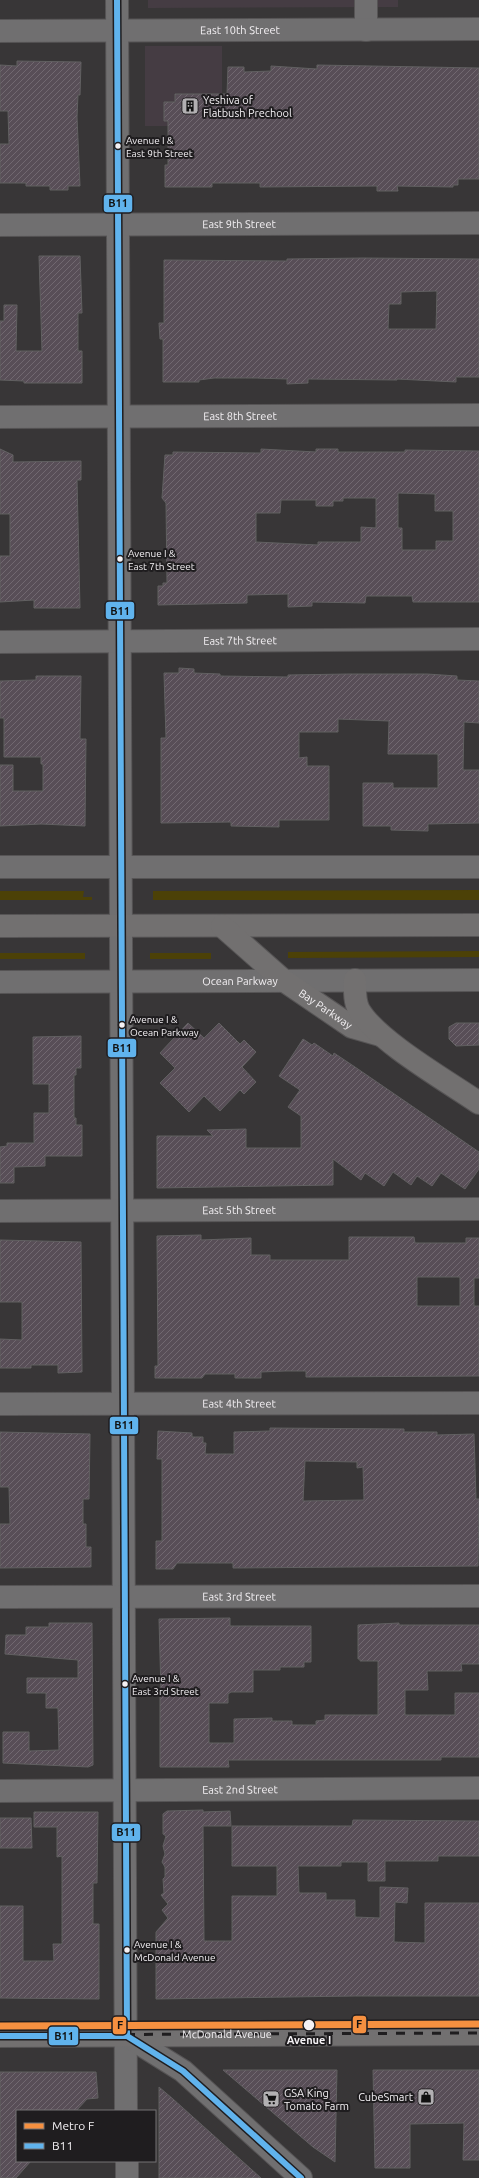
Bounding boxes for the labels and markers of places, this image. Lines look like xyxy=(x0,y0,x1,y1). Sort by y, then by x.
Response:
place label: Yeshiva of Flatbush Prechool xyxy=(203,94,292,119)
building icon: Yeshiva of Flatbush Prechool xyxy=(180,96,200,116)
place label: Avenue I & East 9th Street xyxy=(126,135,193,159)
marker: Avenue I & East 9th Street xyxy=(113,141,123,151)
place label: Avenue I & East 7th Street xyxy=(128,548,195,572)
marker: Avenue I & East 7th Street xyxy=(115,554,125,564)
place label: Avenue I & Ocean Parkway xyxy=(130,1014,199,1038)
marker: Avenue I & Ocean Parkway xyxy=(117,1020,127,1030)
place label: Avenue I & East 3rd Street xyxy=(132,1673,199,1697)
marker: Avenue I & East 3rd Street xyxy=(120,1679,130,1689)
place label: Avenue I & McDonald Avenue xyxy=(134,1939,216,1963)
marker: Avenue I & McDonald Avenue xyxy=(122,1945,132,1955)
marker: Avenue I xyxy=(302,2018,316,2032)
place label: Avenue I xyxy=(287,2034,331,2046)
place label: GSA King Tomato Farm xyxy=(284,2087,349,2112)
shop icon: CubeSmart xyxy=(416,2087,436,2107)
supermarket icon: GSA King Tomato Farm xyxy=(261,2089,281,2109)
place label: CubeSmart xyxy=(358,2091,414,2103)

